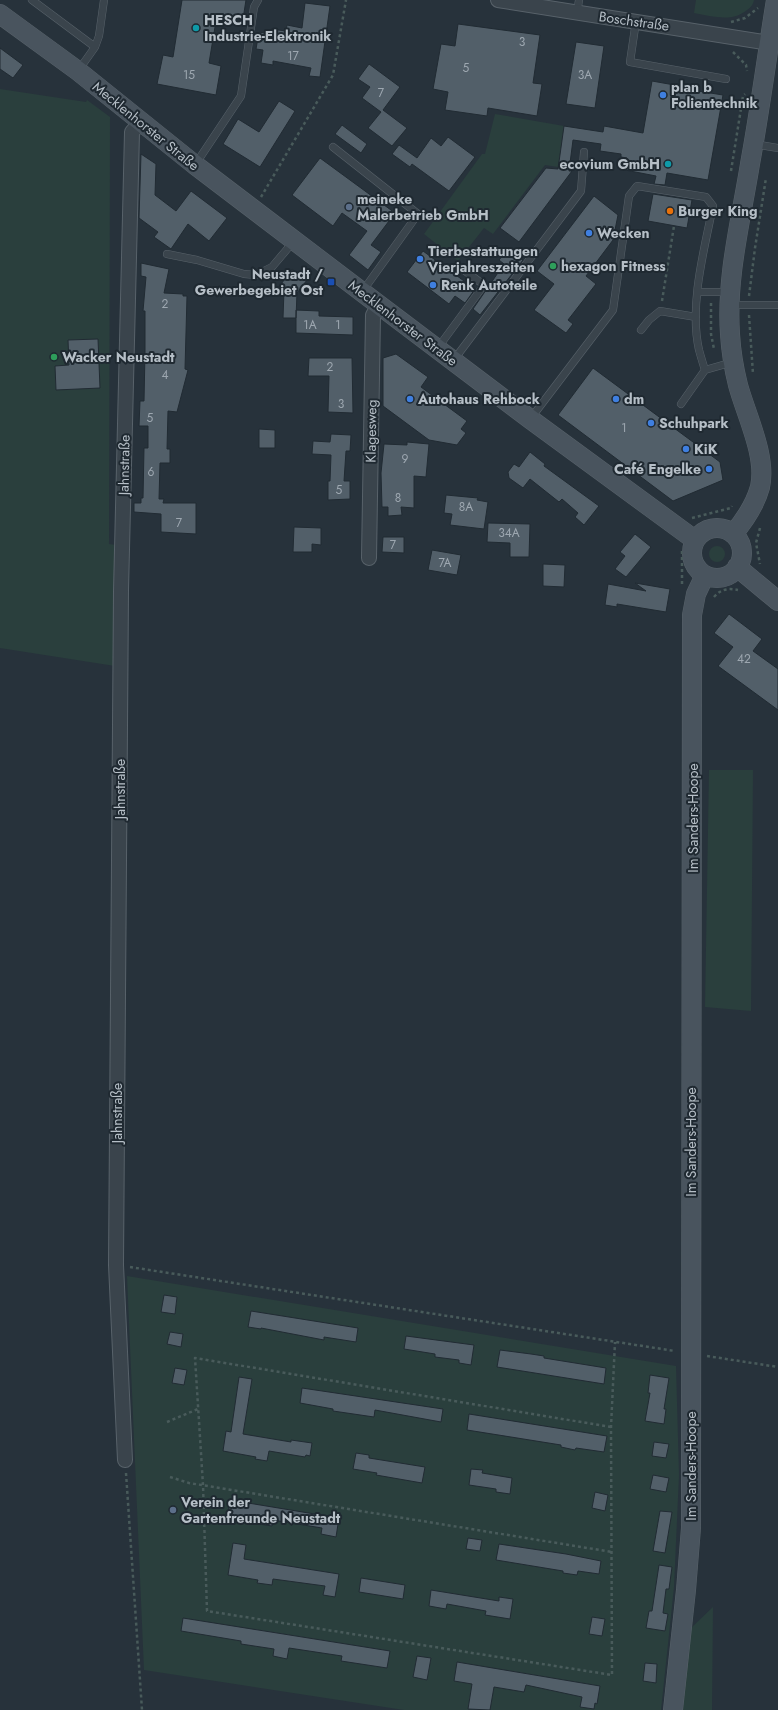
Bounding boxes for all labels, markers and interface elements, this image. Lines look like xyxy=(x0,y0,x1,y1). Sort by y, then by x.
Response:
street label: Boschstraße xyxy=(598,6,670,36)
place label: HESCH Industrie-Elektronik xyxy=(204,10,331,46)
marker: HESCH Industrie-Elektronik xyxy=(191,23,201,33)
house number: 3 xyxy=(519,33,526,51)
house number: 17 xyxy=(287,47,300,65)
house number: 5 xyxy=(463,59,470,77)
house number: 15 xyxy=(183,66,195,84)
house number: 3A xyxy=(578,66,592,84)
street label: Mecklenhorster Straße xyxy=(88,77,204,175)
place label: plan b Folientechnik xyxy=(671,77,758,113)
house number: 7 xyxy=(378,84,385,102)
marker: plan b Folientechnik xyxy=(658,90,668,100)
place label: ecovium GmbH xyxy=(560,154,660,174)
marker: ecovium GmbH xyxy=(663,159,673,169)
place label: meineke Malerbetrieb GmbH xyxy=(357,189,489,225)
place label: Burger King xyxy=(678,201,758,221)
marker: meineke Malerbetrieb GmbH xyxy=(344,202,354,212)
marker: Burger King xyxy=(665,206,675,216)
place label: Wecken xyxy=(597,223,650,243)
marker: Wecken xyxy=(584,228,594,238)
place label: Tierbestattungen Vierjahreszeiten xyxy=(427,241,538,277)
marker: Tierbestattungen Vierjahreszeiten xyxy=(415,254,425,264)
place label: hexagon Fitness xyxy=(561,256,666,276)
marker: hexagon Fitness xyxy=(548,261,558,271)
place label: Neustadt / Gewerbegebiet Ost xyxy=(195,264,324,300)
street label: Mecklenhorster Straße xyxy=(344,275,462,371)
place label: Renk Autoteile xyxy=(441,275,537,295)
marker: Neustadt / Gewerbegebiet Ost xyxy=(326,277,336,287)
marker: Renk Autoteile xyxy=(428,280,438,290)
house number: 2 xyxy=(162,295,169,313)
house number: 1A xyxy=(303,316,317,334)
house number: 1 xyxy=(335,316,341,334)
place label: Wacker Neustadt xyxy=(62,347,175,367)
marker: Wacker Neustadt xyxy=(49,352,59,362)
house number: 2 xyxy=(327,358,334,376)
house number: 4 xyxy=(162,366,169,384)
place label: Autohaus Rehbock xyxy=(417,389,540,409)
place label: dm xyxy=(624,389,644,409)
marker: Autohaus Rehbock xyxy=(405,394,415,404)
marker: dm xyxy=(611,394,621,404)
house number: 3 xyxy=(338,395,345,413)
street label: Klagesweg xyxy=(360,399,382,463)
house number: 5 xyxy=(147,409,154,427)
place label: Schuhpark xyxy=(659,413,729,433)
marker: Schuhpark xyxy=(646,418,656,428)
house number: 1 xyxy=(621,419,627,437)
street label: Jahnstraße xyxy=(113,435,135,497)
place label: KiK xyxy=(694,439,718,459)
marker: KiK xyxy=(681,444,691,454)
house number: 9 xyxy=(402,450,409,468)
place label: Café Engelke xyxy=(614,459,701,479)
house number: 6 xyxy=(148,463,155,481)
marker: Café Engelke xyxy=(704,464,714,474)
house number: 5 xyxy=(336,481,343,499)
house number: 8 xyxy=(395,489,401,507)
house number: 8A xyxy=(459,498,473,516)
house number: 7 xyxy=(176,514,183,532)
house number: 34A xyxy=(498,524,520,542)
house number: 7 xyxy=(390,536,397,554)
house number: 7A xyxy=(438,554,452,572)
house number: 42 xyxy=(737,650,751,668)
street label: Jahnstraße xyxy=(110,759,130,821)
street label: Im Sanders-Hoope xyxy=(683,763,703,873)
street label: Jahnstraße xyxy=(107,1083,127,1145)
street label: Im Sanders-Hoope xyxy=(681,1087,701,1197)
street label: Im Sanders-Hoope xyxy=(681,1411,701,1521)
place label: Verein der Gartenfreunde Neustadt xyxy=(180,1492,341,1528)
marker: Verein der Gartenfreunde Neustadt xyxy=(168,1505,178,1515)

